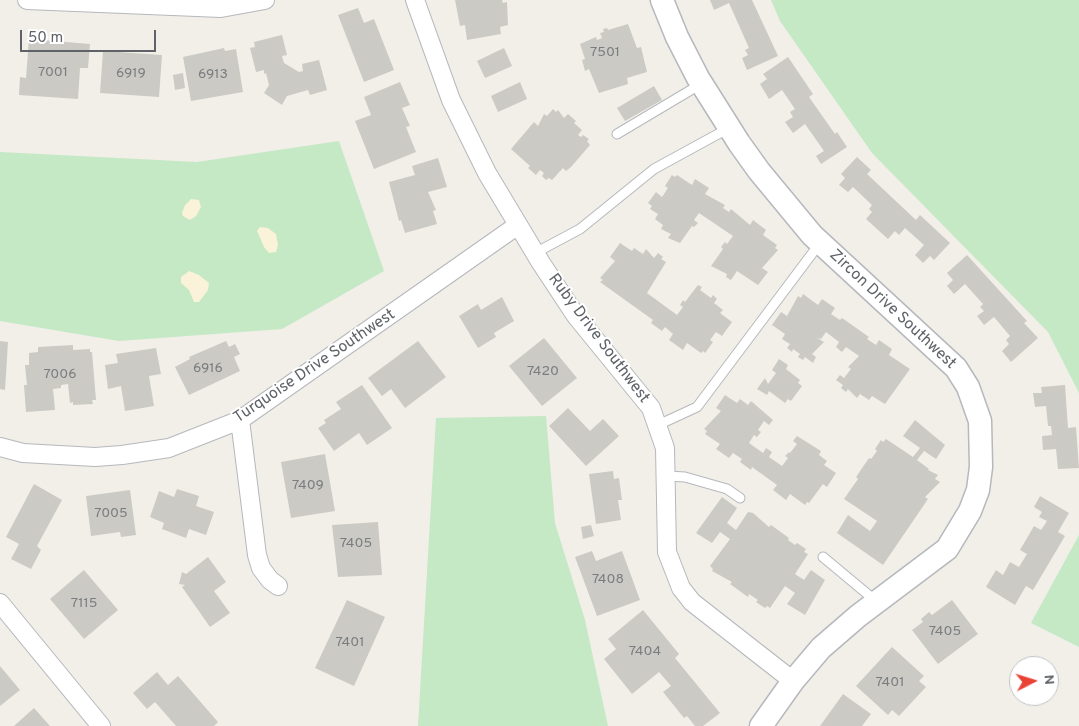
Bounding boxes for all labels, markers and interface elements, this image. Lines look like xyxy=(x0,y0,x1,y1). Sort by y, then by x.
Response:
scale bar xyxy=(22,20,159,52)
text: 50 m xyxy=(28,29,63,48)
house number: 7501 xyxy=(590,45,620,61)
house number: 7001 xyxy=(38,65,68,81)
house number: 6919 xyxy=(116,66,146,82)
house number: 6913 xyxy=(198,67,228,83)
street label: Zircon Drive Southwest xyxy=(825,246,959,374)
street label: Ruby Drive Southwest xyxy=(543,270,653,408)
street label: Turquoise Drive Southwest xyxy=(231,306,399,428)
house number: 6916 xyxy=(193,361,223,377)
house number: 7420 xyxy=(527,364,559,380)
house number: 7006 xyxy=(43,367,77,383)
house number: 7409 xyxy=(292,478,324,494)
house number: 7005 xyxy=(94,506,128,522)
house number: 7405 xyxy=(340,536,372,552)
house number: 7408 xyxy=(592,572,624,588)
house number: 7115 xyxy=(71,596,97,612)
house number: 7405 xyxy=(929,624,961,640)
house number: 7401 xyxy=(336,635,364,651)
house number: 7404 xyxy=(629,644,661,660)
north arrow xyxy=(1009,656,1059,706)
text: N xyxy=(1040,674,1057,685)
house number: 7401 xyxy=(876,675,904,691)

